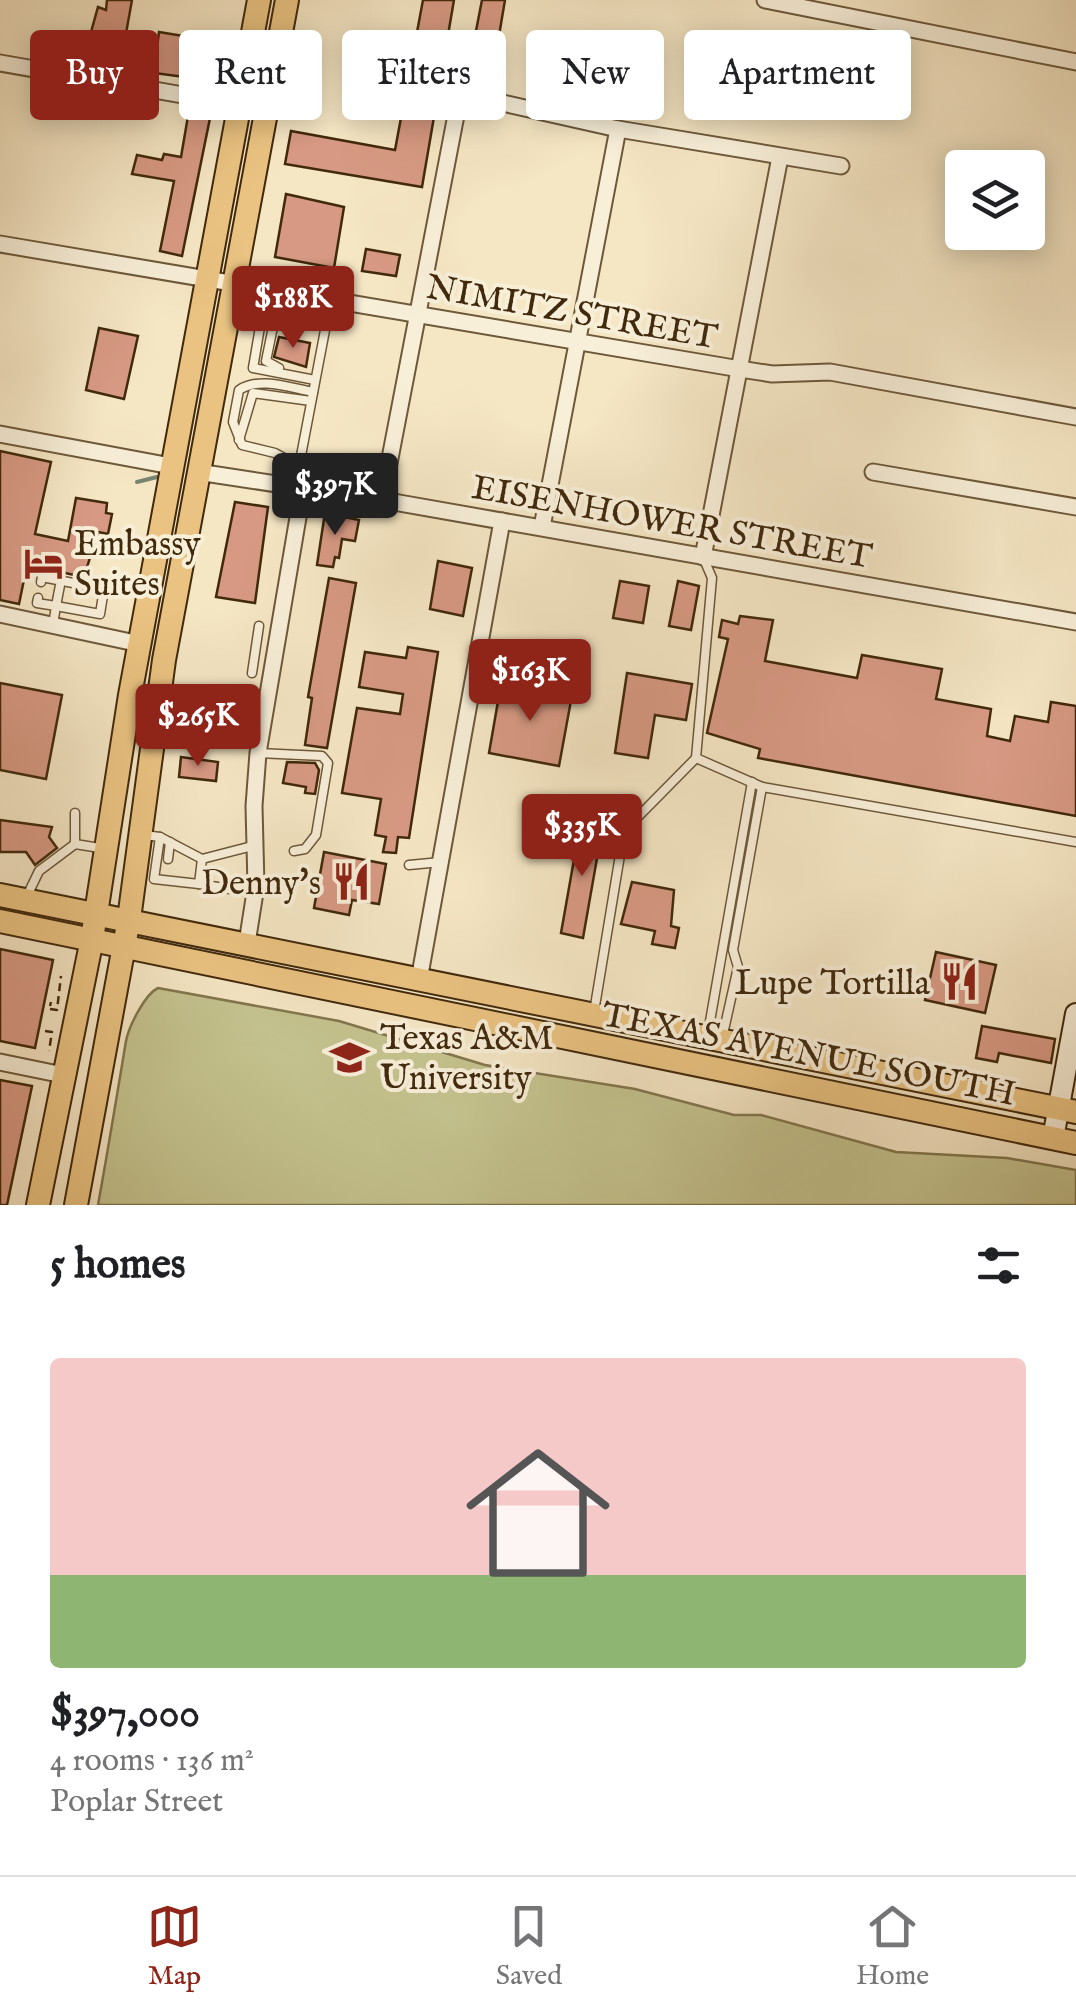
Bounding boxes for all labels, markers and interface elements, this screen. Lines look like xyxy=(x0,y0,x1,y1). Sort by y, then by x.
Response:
chip: Buy xyxy=(30,30,159,120)
chip: Rent xyxy=(179,30,322,120)
chip: Filters xyxy=(342,30,506,120)
chip: New xyxy=(526,30,664,120)
chip: Apartment xyxy=(684,30,911,120)
map controls xyxy=(945,150,1045,250)
button: layers xyxy=(945,150,1045,250)
pin: $188K xyxy=(223,266,363,351)
street label: NIMITZ STREET xyxy=(422,266,721,361)
text: $188K xyxy=(254,278,332,319)
pin: $397K xyxy=(265,453,405,538)
text: $397K xyxy=(294,465,376,506)
street label: EISENHOWER STREET xyxy=(468,466,876,581)
place label: Embassy Suites xyxy=(74,523,202,608)
hotel icon: Embassy Suites xyxy=(23,542,65,584)
pin: $163K xyxy=(460,639,600,724)
text: $163K xyxy=(491,651,569,692)
pin: $265K xyxy=(128,684,268,769)
text: $265K xyxy=(158,696,238,737)
pin: $335K xyxy=(512,794,652,879)
text: $335K xyxy=(544,806,620,847)
restaurant icon: Denny's xyxy=(330,861,372,903)
place label: Denny's xyxy=(201,862,321,907)
restaurant icon: Lupe Tortilla xyxy=(939,961,981,1003)
place label: Lupe Tortilla xyxy=(735,962,931,1007)
street label: TEXAS AVENUE SOUTH xyxy=(598,993,1019,1118)
place label: Texas A&M University xyxy=(380,1017,554,1102)
school or university icon: Texas A&M University xyxy=(329,1036,371,1078)
icon: filters xyxy=(971,1238,1026,1293)
text: 5 homes xyxy=(50,1239,186,1292)
icon: home xyxy=(448,1423,628,1603)
text: $397,000 xyxy=(50,1688,200,1741)
text: 4 rooms · 136 m² xyxy=(50,1741,254,1782)
text: Poplar Street xyxy=(50,1782,223,1823)
tab: Map xyxy=(147,1899,202,1994)
tab: Saved xyxy=(496,1899,562,1994)
tab: Home xyxy=(856,1899,929,1994)

